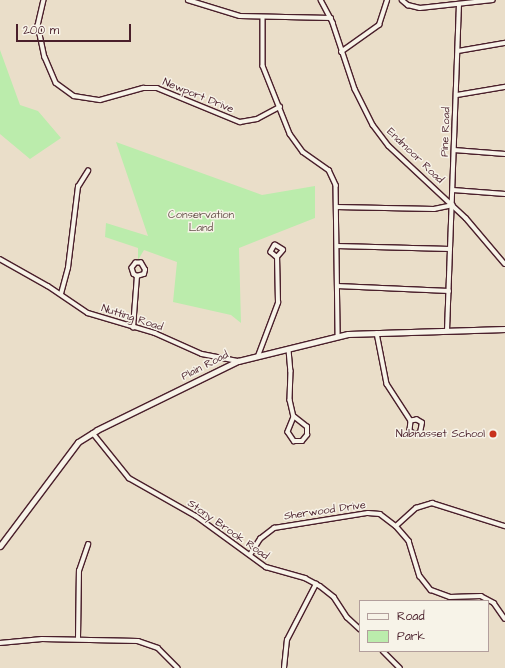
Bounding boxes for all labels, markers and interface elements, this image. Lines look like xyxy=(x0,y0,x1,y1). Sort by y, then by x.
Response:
scale bar xyxy=(18,16,133,42)
text: 200 m xyxy=(23,22,59,39)
street label: Newport Drive xyxy=(161,76,235,116)
street label: Pine Road xyxy=(439,107,453,157)
street label: Endmoor Road xyxy=(384,125,446,187)
park label: Conservation Land xyxy=(168,209,234,235)
street label: Nutting Road xyxy=(100,302,164,334)
street label: Plain Road xyxy=(179,349,231,383)
place label: Nabnasset School xyxy=(396,427,485,441)
marker: Nabnasset School xyxy=(488,429,498,439)
street label: Stony Brook Road xyxy=(185,497,271,563)
street label: Sherwood Drive xyxy=(283,499,367,523)
legend xyxy=(359,600,489,652)
text: Road xyxy=(397,608,425,625)
text: Park xyxy=(397,628,425,645)

